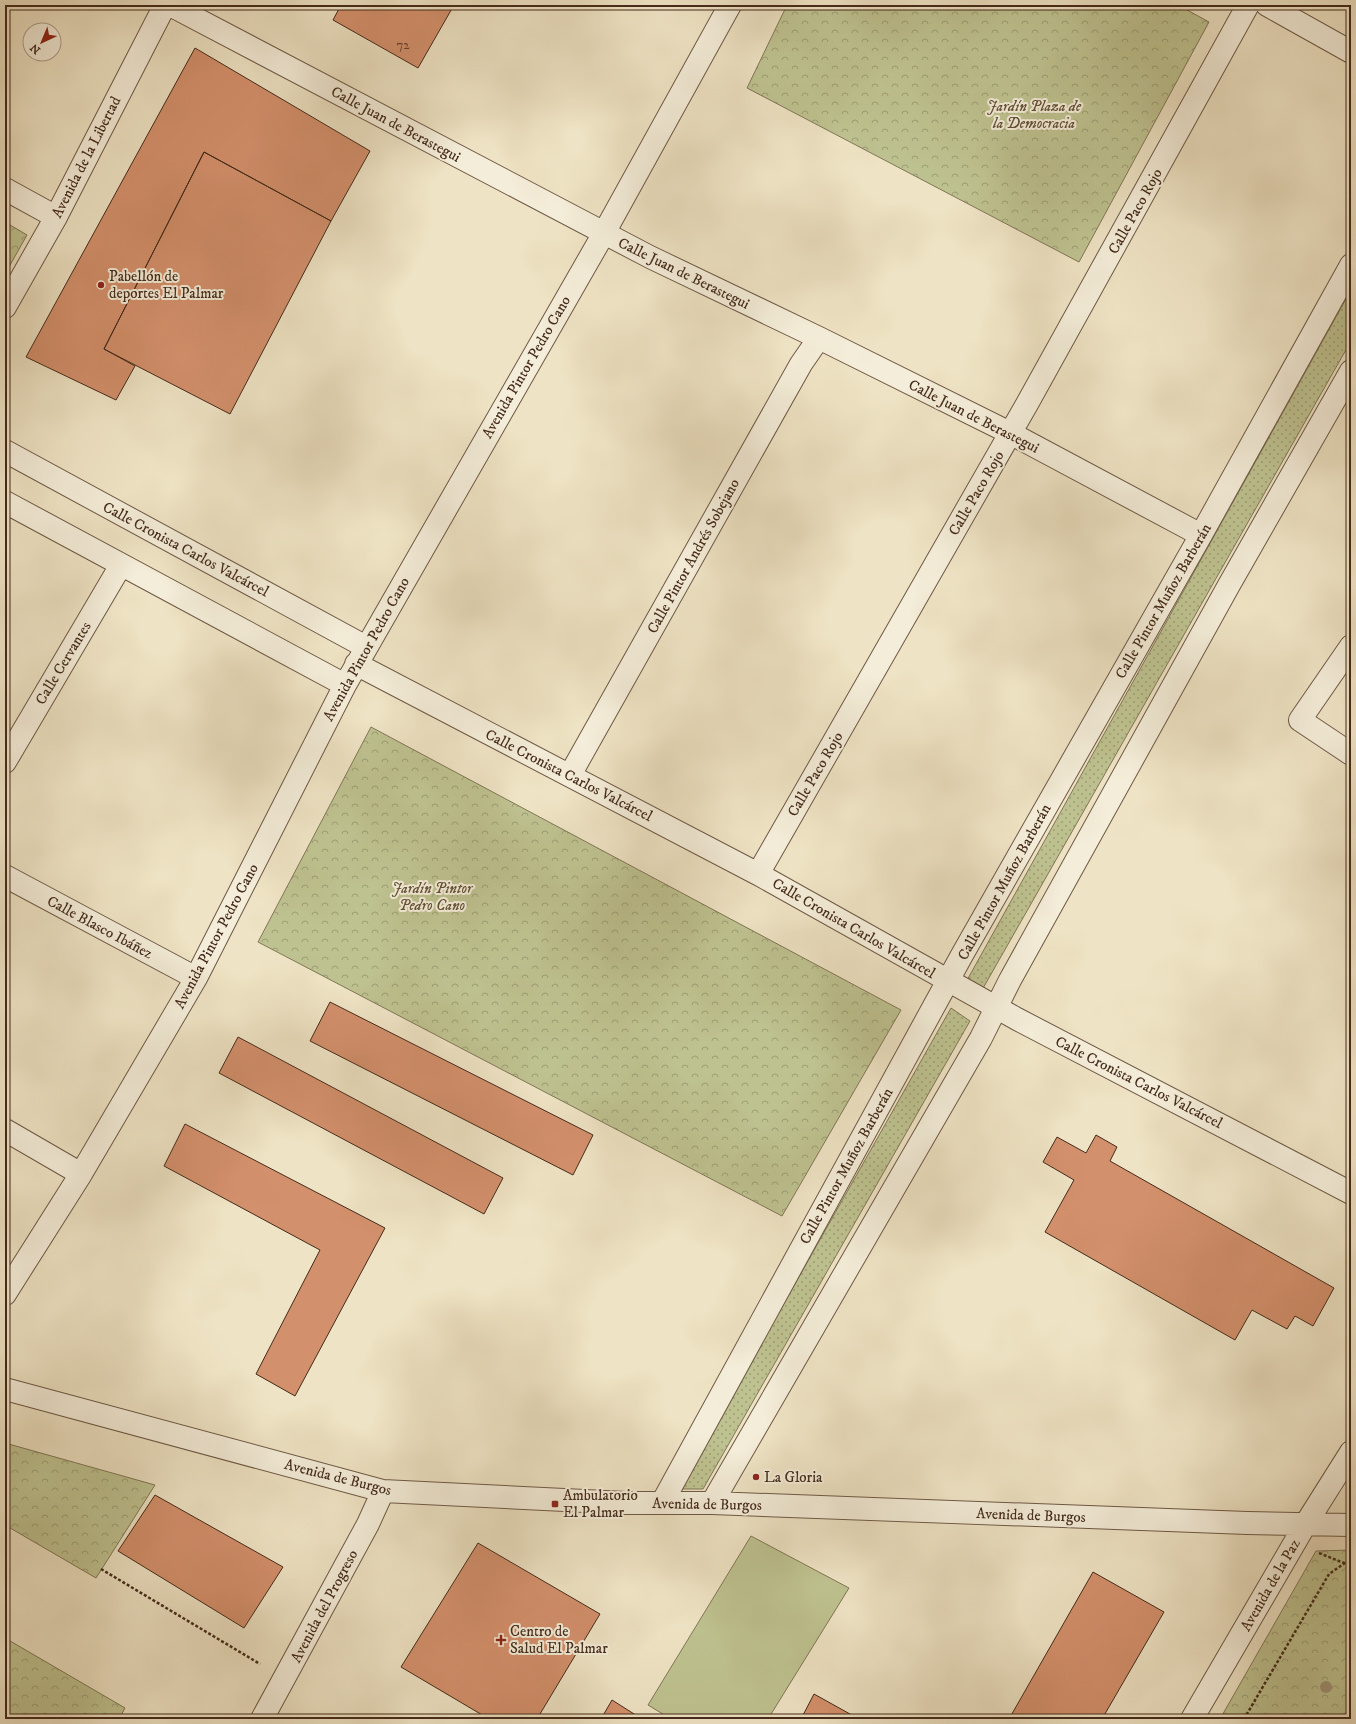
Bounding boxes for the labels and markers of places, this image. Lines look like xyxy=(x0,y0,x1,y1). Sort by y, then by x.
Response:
place label: Pabellón de deportes El Palmar xyxy=(109,267,224,303)
marker: Pabellón de deportes El Palmar xyxy=(96,280,106,290)
place label: La Gloria xyxy=(764,1468,823,1487)
marker: La Gloria xyxy=(751,1472,761,1482)
place label: Ambulatorio El Palmar xyxy=(563,1486,638,1522)
marker: Ambulatorio El Palmar xyxy=(550,1499,560,1509)
place label: Centro de Salud El Palmar xyxy=(510,1622,608,1658)
marker: Centro de Salud El Palmar xyxy=(495,1634,507,1646)

